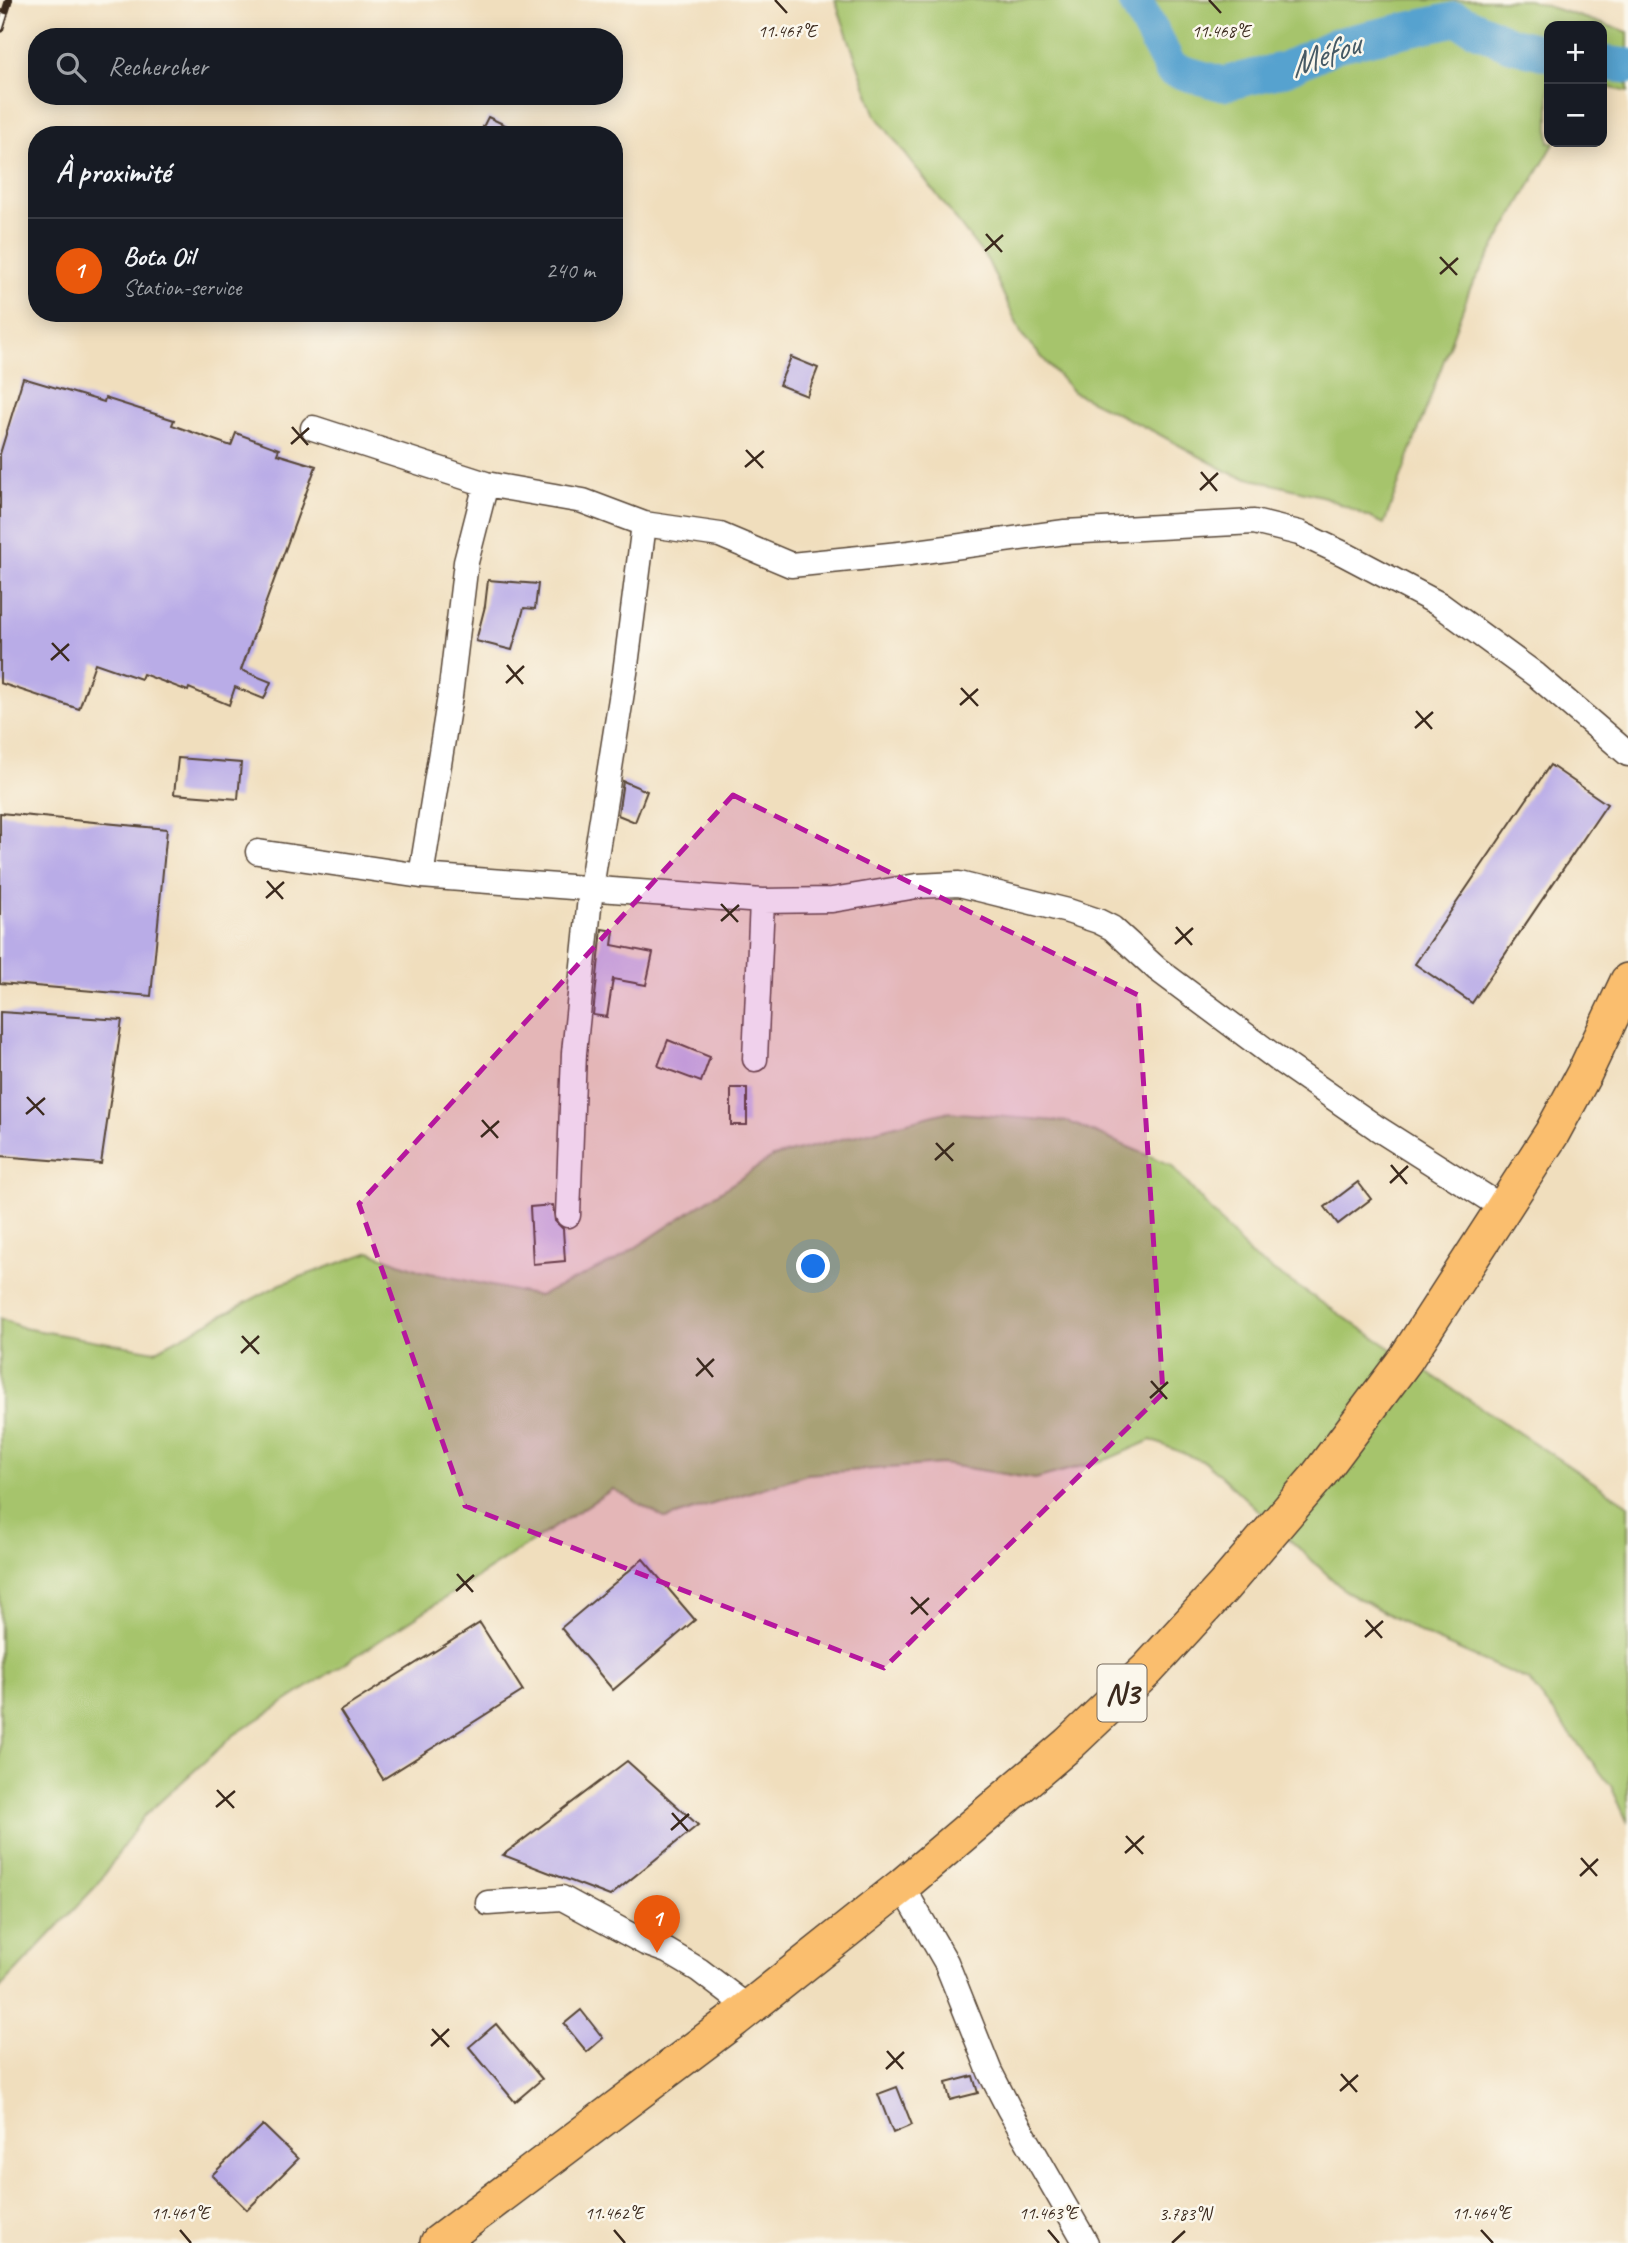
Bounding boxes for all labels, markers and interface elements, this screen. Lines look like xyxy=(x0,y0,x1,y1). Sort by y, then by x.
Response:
water label: Méfou xyxy=(1283,19,1370,88)
text: 11.467°E xyxy=(758,20,819,42)
text: 11.468°E xyxy=(1192,20,1253,42)
map controls xyxy=(1544,21,1607,147)
button: + xyxy=(1544,21,1607,84)
search box xyxy=(28,28,623,105)
icon: search xyxy=(52,48,90,86)
text: Rechercher xyxy=(108,50,208,83)
button: − xyxy=(1544,84,1607,147)
text: À proximité xyxy=(56,153,170,191)
text: Bota Oil xyxy=(123,240,194,273)
text: 1 xyxy=(74,256,84,285)
text: 240 m xyxy=(546,256,595,285)
text: Station-service xyxy=(123,273,241,302)
your location xyxy=(796,1249,830,1283)
road number: N3 xyxy=(1098,1664,1146,1722)
pin: 1 xyxy=(634,1895,680,1953)
text: 11.461°E xyxy=(151,2202,212,2224)
text: 11.462°E xyxy=(585,2202,646,2224)
text: 11.463°E xyxy=(1019,2202,1080,2224)
text: 11.464°E xyxy=(1452,2202,1513,2224)
text: 3.783°N xyxy=(1159,2203,1214,2225)

